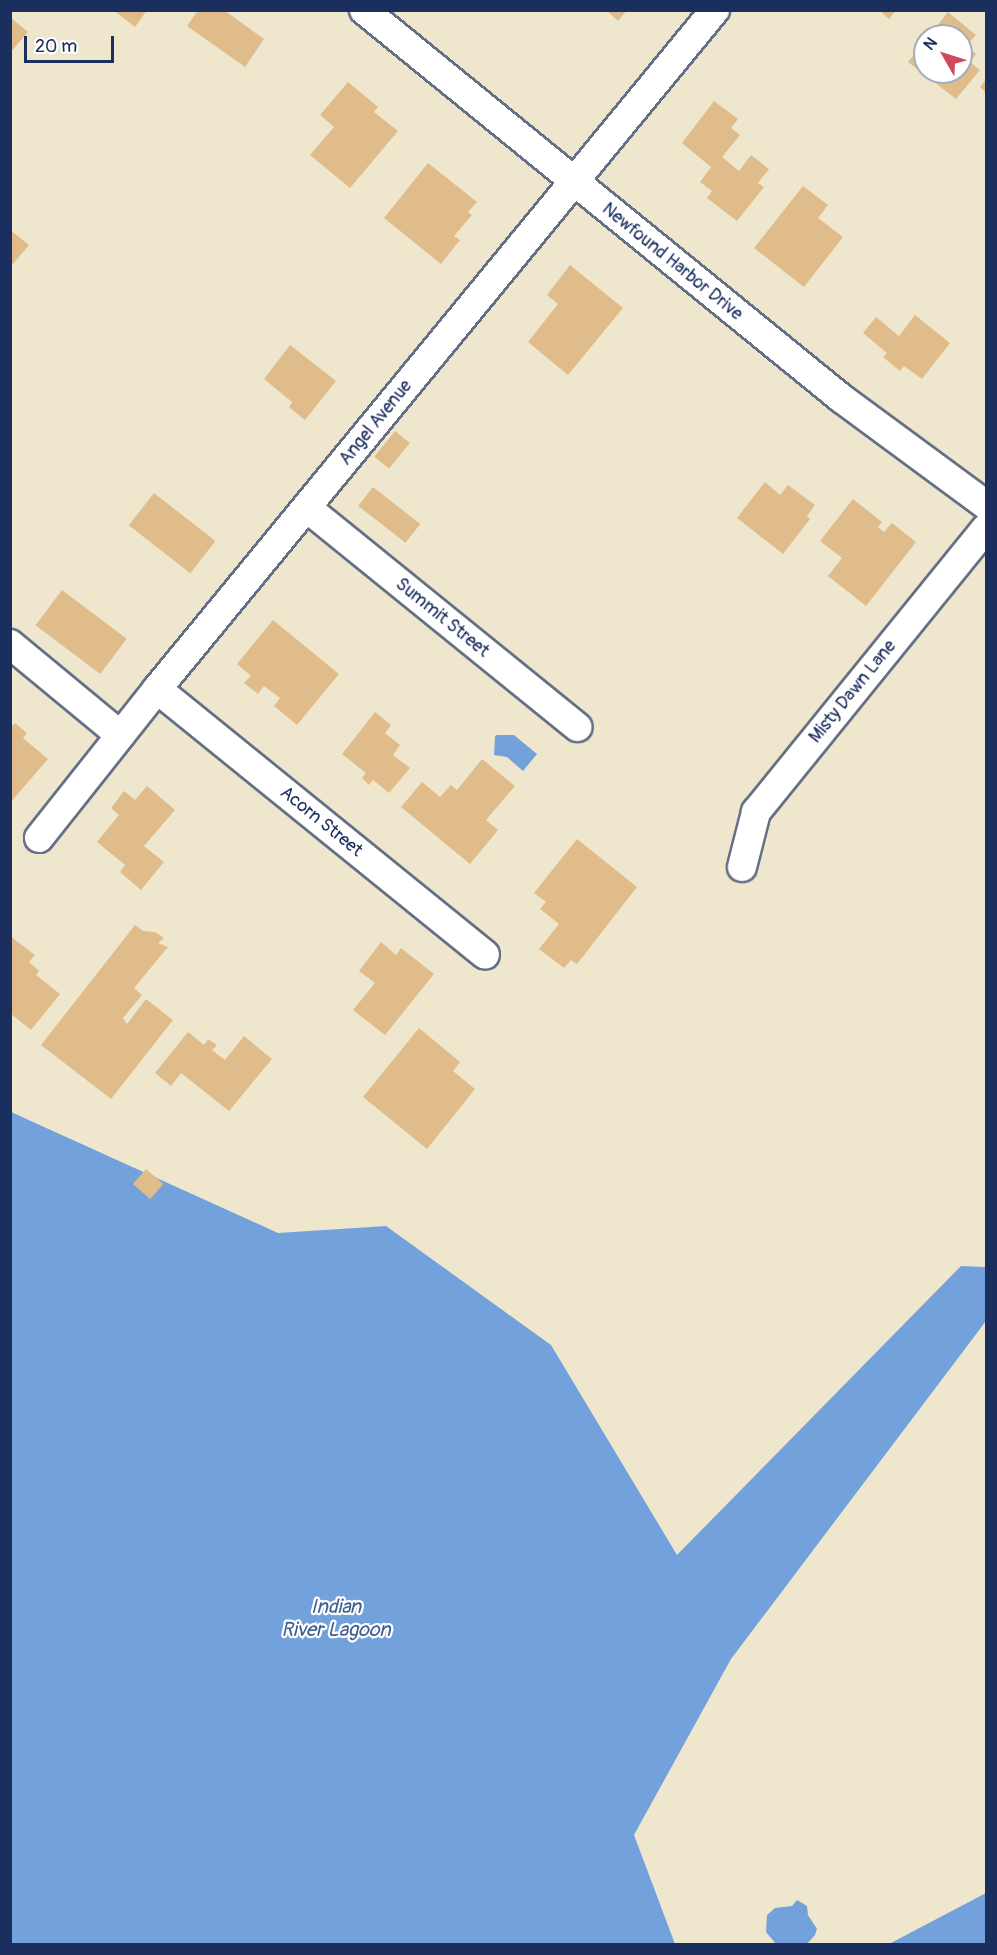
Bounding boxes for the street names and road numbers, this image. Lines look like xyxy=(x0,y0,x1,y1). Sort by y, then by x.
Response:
street label: Newfound Harbor Drive xyxy=(597,199,747,325)
street label: Angel Avenue xyxy=(335,376,417,470)
street label: Summit Street xyxy=(391,574,493,662)
street label: Misty Dawn Lane xyxy=(805,636,901,748)
street label: Acorn Street xyxy=(275,782,367,862)

